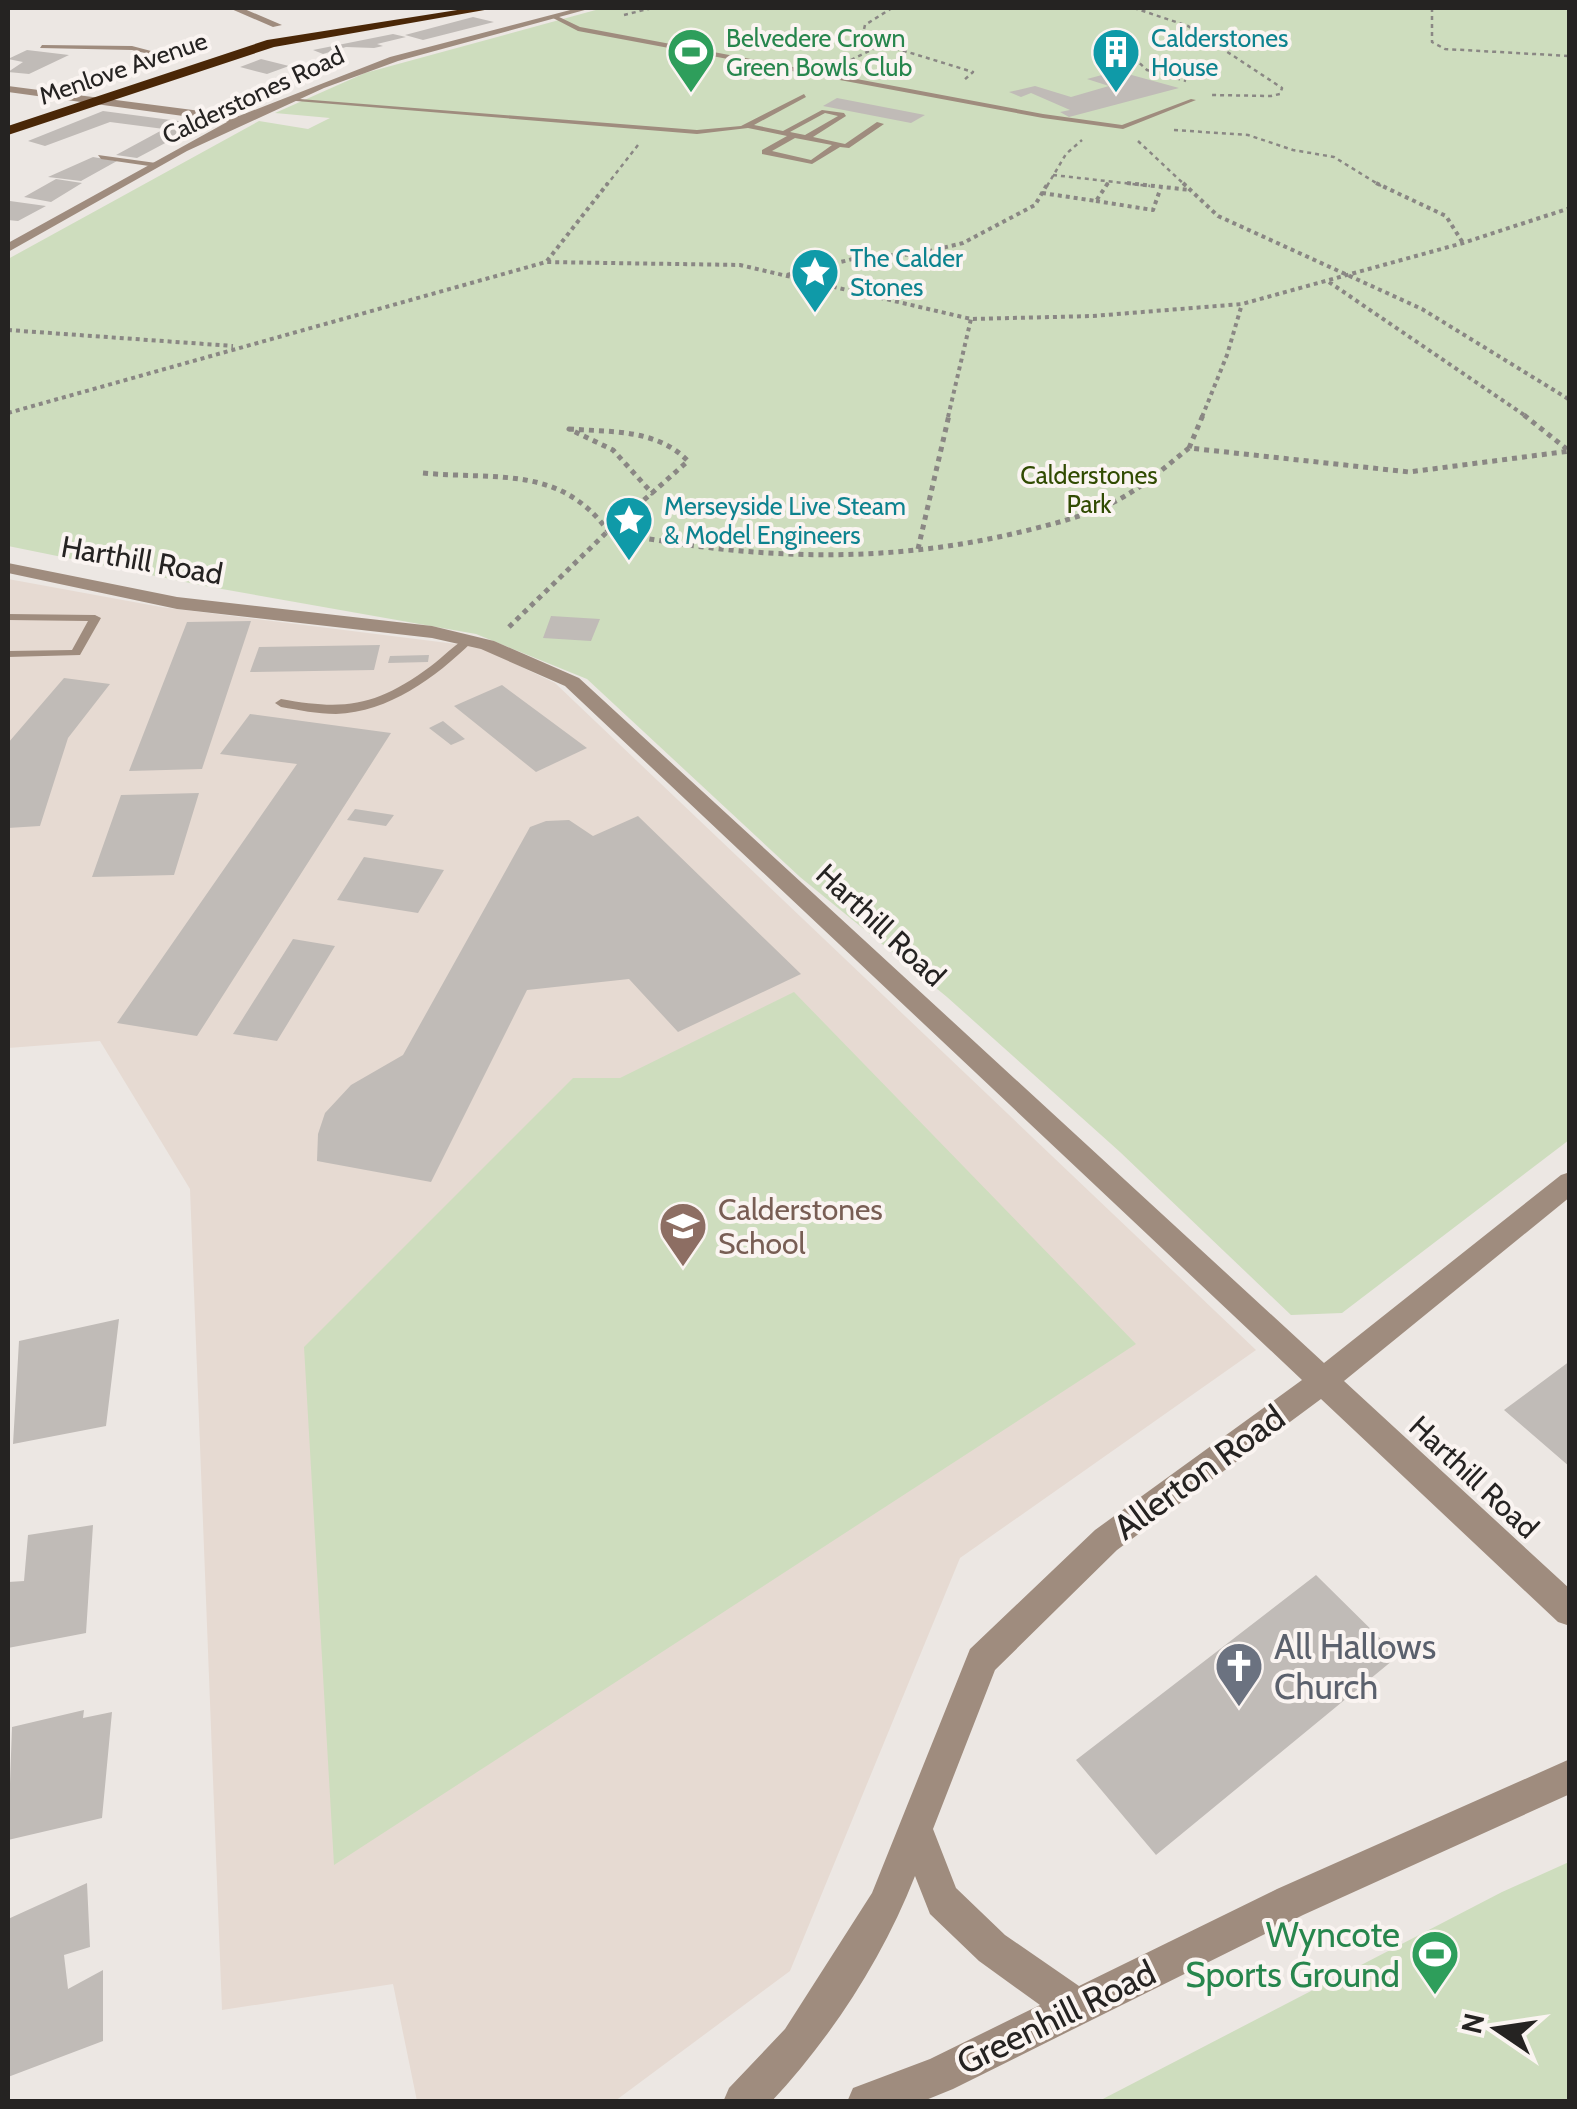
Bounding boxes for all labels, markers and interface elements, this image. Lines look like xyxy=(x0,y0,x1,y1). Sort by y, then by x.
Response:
place label: Belvedere Crown Green Bowls Club xyxy=(726,23,912,82)
place label: Calderstones House xyxy=(1151,23,1288,82)
street label: Menlove Avenue xyxy=(35,25,211,111)
sports icon: Belvedere Crown Green Bowls Club xyxy=(665,26,717,94)
building icon: Calderstones House xyxy=(1090,26,1142,94)
street label: Calderstones Road xyxy=(157,40,349,150)
place label: The Calder Stones xyxy=(850,243,963,302)
place icon: The Calder Stones xyxy=(789,246,841,314)
park label: Calderstones Park xyxy=(1020,460,1158,519)
place label: Merseyside Live Steam & Model Engineers xyxy=(664,491,906,550)
place icon: Merseyside Live Steam & Model Engineers xyxy=(603,494,655,562)
street label: Harthill Road xyxy=(58,528,226,592)
street label: Harthill Road xyxy=(809,856,953,994)
place label: Calderstones School xyxy=(718,1191,883,1262)
school or university icon: Calderstones School xyxy=(657,1200,709,1268)
street label: Allerton Road xyxy=(1105,1396,1293,1548)
street label: Harthill Road xyxy=(1402,1408,1546,1546)
place label: All Hallows Church xyxy=(1274,1625,1436,1708)
church icon: All Hallows Church xyxy=(1213,1640,1265,1708)
place label: Wyncote Sports Ground xyxy=(1185,1913,1400,1996)
sports icon: Wyncote Sports Ground xyxy=(1409,1928,1461,1996)
street label: Greenhill Road xyxy=(949,1950,1163,2084)
north arrow xyxy=(1447,1979,1547,2079)
text: N xyxy=(1454,2010,1491,2037)

